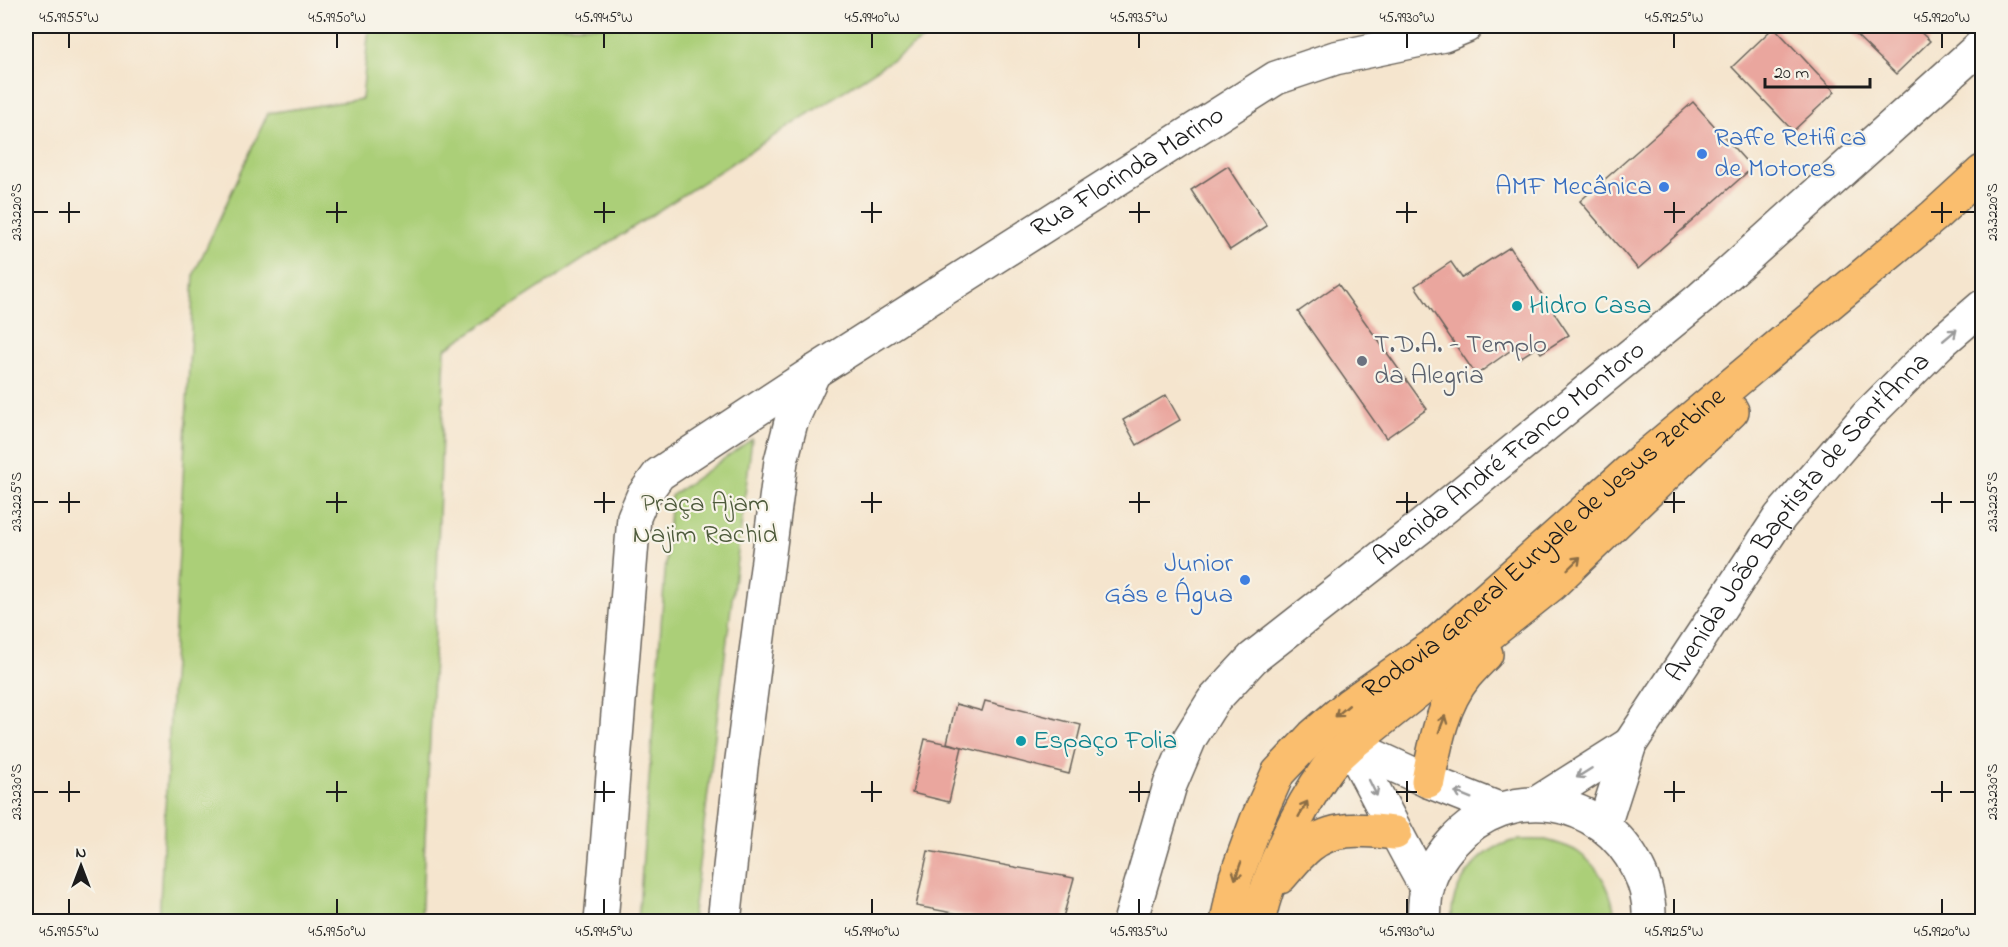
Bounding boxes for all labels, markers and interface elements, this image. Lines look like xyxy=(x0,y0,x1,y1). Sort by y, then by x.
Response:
text: 45.9955°W xyxy=(39,7,99,29)
text: 45.9950°W xyxy=(308,7,366,29)
text: 45.9945°W xyxy=(575,7,633,29)
text: 45.9940°W xyxy=(844,7,900,29)
text: 45.9935°W xyxy=(1110,7,1168,29)
text: 45.9930°W xyxy=(1379,7,1435,29)
text: 45.9925°W xyxy=(1645,7,1703,29)
text: 45.9920°W xyxy=(1914,7,1970,29)
scale bar xyxy=(1765,51,1870,89)
text: 20 m xyxy=(1774,61,1809,87)
street label: Rua Florinda Marino xyxy=(1024,96,1232,248)
place label: Raffe Retifica de Motores xyxy=(1714,119,1867,189)
marker: Raffe Retifica de Motores xyxy=(1695,147,1709,161)
place label: AMF Mecânica xyxy=(1495,168,1652,207)
marker: AMF Mecânica xyxy=(1657,180,1671,194)
text: 23.3220°S xyxy=(6,183,28,241)
text: 23.3220°S xyxy=(1982,183,2004,241)
place label: Hidro Casa xyxy=(1529,287,1652,326)
marker: Hidro Casa xyxy=(1510,299,1524,313)
place label: T.D.A. - Templo da Alegria xyxy=(1374,326,1547,396)
one-way arrow xyxy=(1942,328,1957,342)
street label: Avenida André Franco Montoro xyxy=(1365,331,1654,576)
street label: Avenida João Baptista de Sant'Anna xyxy=(1656,343,1940,690)
marker: T.D.A. - Templo da Alegria xyxy=(1355,354,1369,368)
street label: Rodovia General Euryale de Jesus Zerbine xyxy=(1354,378,1735,709)
text: 23.3225°S xyxy=(6,472,28,532)
text: 23.3225°S xyxy=(1982,472,2004,532)
park label: Praça Ajam Najim Rachid xyxy=(632,485,778,555)
place label: Junior Gás e Água xyxy=(1104,545,1234,615)
one-way arrow xyxy=(1567,555,1582,570)
marker: Junior Gás e Água xyxy=(1238,573,1252,587)
one-way arrow xyxy=(1334,705,1350,718)
one-way arrow xyxy=(1437,715,1448,734)
place label: Espaço Folia xyxy=(1033,722,1177,761)
marker: Espaço Folia xyxy=(1014,734,1028,748)
text: 23.3230°S xyxy=(6,763,28,820)
text: 23.3230°S xyxy=(1982,763,2004,820)
one-way arrow xyxy=(1576,768,1593,780)
one-way arrow xyxy=(1368,779,1380,797)
one-way arrow xyxy=(1455,789,1473,800)
one-way arrow xyxy=(1297,801,1309,818)
north arrow xyxy=(51,836,111,896)
text: N xyxy=(76,841,87,865)
one-way arrow xyxy=(1232,861,1243,880)
text: 45.9955°W xyxy=(39,921,99,943)
text: 45.9950°W xyxy=(308,921,366,943)
text: 45.9945°W xyxy=(575,921,633,943)
text: 45.9940°W xyxy=(844,921,900,943)
text: 45.9935°W xyxy=(1110,921,1168,943)
text: 45.9930°W xyxy=(1379,921,1435,943)
text: 45.9925°W xyxy=(1645,921,1703,943)
text: 45.9920°W xyxy=(1914,921,1970,943)

